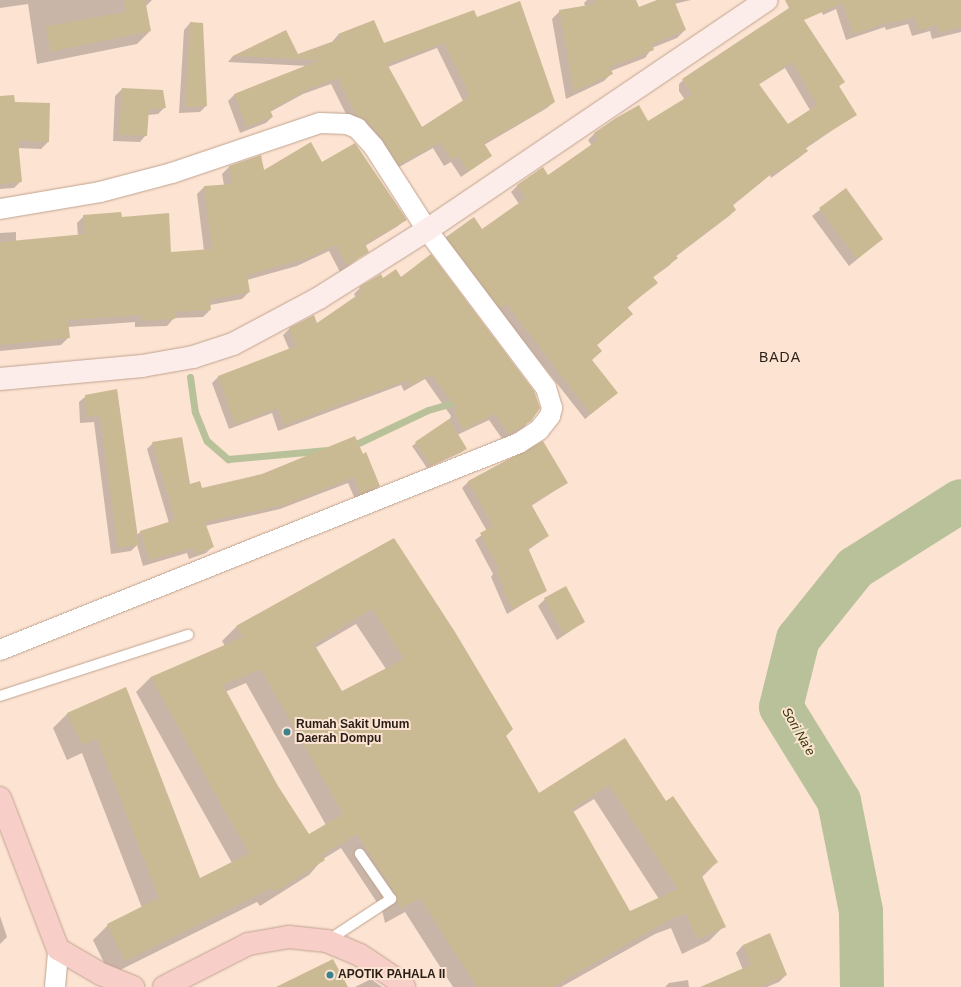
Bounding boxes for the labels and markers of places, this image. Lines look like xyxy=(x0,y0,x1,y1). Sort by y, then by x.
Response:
place label: Rumah Sakit Umum Daerah Dompu xyxy=(296,718,409,746)
marker: Rumah Sakit Umum Daerah Dompu xyxy=(281,726,293,738)
place label: APOTIK PAHALA II xyxy=(338,968,446,982)
marker: APOTIK PAHALA II xyxy=(325,970,335,980)

